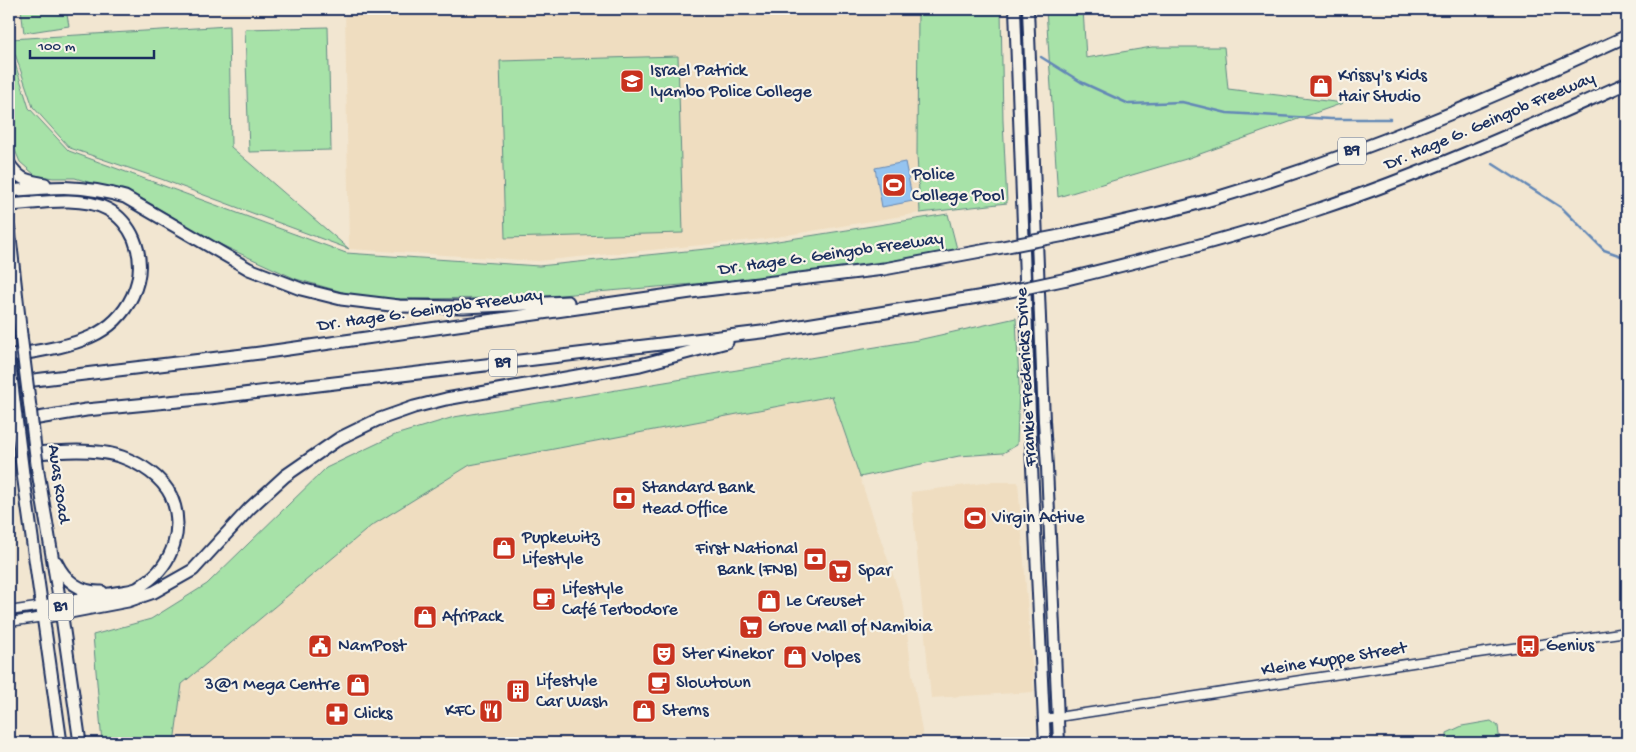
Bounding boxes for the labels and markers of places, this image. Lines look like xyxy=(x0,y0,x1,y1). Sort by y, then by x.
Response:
place label: Israel Patrick Iyambo Police College xyxy=(650,61,812,103)
place label: Krissy's Kids Hair Studio xyxy=(1338,66,1428,108)
school or university icon: Israel Patrick Iyambo Police College xyxy=(619,68,645,94)
shop icon: Krissy's Kids Hair Studio xyxy=(1308,73,1334,99)
place label: Police College Pool xyxy=(911,165,1005,207)
sports icon: Police College Pool xyxy=(881,172,907,198)
place label: Standard Bank Head Office xyxy=(642,478,756,520)
bank icon: Standard Bank Head Office xyxy=(611,485,637,511)
sports icon: Virgin Active xyxy=(962,505,988,531)
place label: Virgin Active xyxy=(991,508,1085,529)
place label: Pupkewitz Lifestyle xyxy=(521,528,601,570)
shop icon: Pupkewitz Lifestyle xyxy=(491,535,517,561)
place label: First National Bank (FNB) xyxy=(694,539,798,581)
bank icon: First National Bank (FNB) xyxy=(802,546,828,572)
supermarket icon: Spar xyxy=(827,558,853,584)
place label: Spar xyxy=(858,561,893,582)
place label: Lifestyle Café Terbodore xyxy=(562,579,679,621)
cafe icon: Lifestyle Café Terbodore xyxy=(531,586,557,612)
shop icon: Le Creuset xyxy=(756,588,782,614)
place label: Le Creuset xyxy=(786,591,865,612)
shop icon: AfriPack xyxy=(412,604,438,630)
place label: AfriPack xyxy=(442,607,504,628)
supermarket icon: Grove Mall of Namibia xyxy=(738,614,764,640)
place label: Grove Mall of Namibia xyxy=(768,617,933,638)
public building icon: NamPost xyxy=(307,633,333,659)
bus stop icon: Genius xyxy=(1515,633,1541,659)
place label: NamPost xyxy=(338,636,407,657)
place label: Genius xyxy=(1546,636,1596,657)
theatre icon: Ster Kinekor xyxy=(651,641,677,667)
place label: Ster Kinekor xyxy=(682,644,775,665)
shop icon: Volpes xyxy=(782,644,808,670)
place label: Volpes xyxy=(811,647,861,668)
cafe icon: Slowtown xyxy=(646,670,672,696)
place label: Lifestyle Car Wash xyxy=(536,671,608,713)
shop icon: 3@1 Mega Centre xyxy=(345,672,371,698)
place label: Slowtown xyxy=(676,673,751,694)
place label: 3@1 Mega Centre xyxy=(203,675,341,696)
building icon: Lifestyle Car Wash xyxy=(505,678,531,704)
restaurant icon: KFC xyxy=(478,698,504,724)
shop icon: Sterns xyxy=(631,698,657,724)
pharmacy icon: Clicks xyxy=(324,701,350,727)
place label: KFC xyxy=(445,701,475,722)
place label: Sterns xyxy=(662,701,710,722)
place label: Clicks xyxy=(354,704,394,725)

